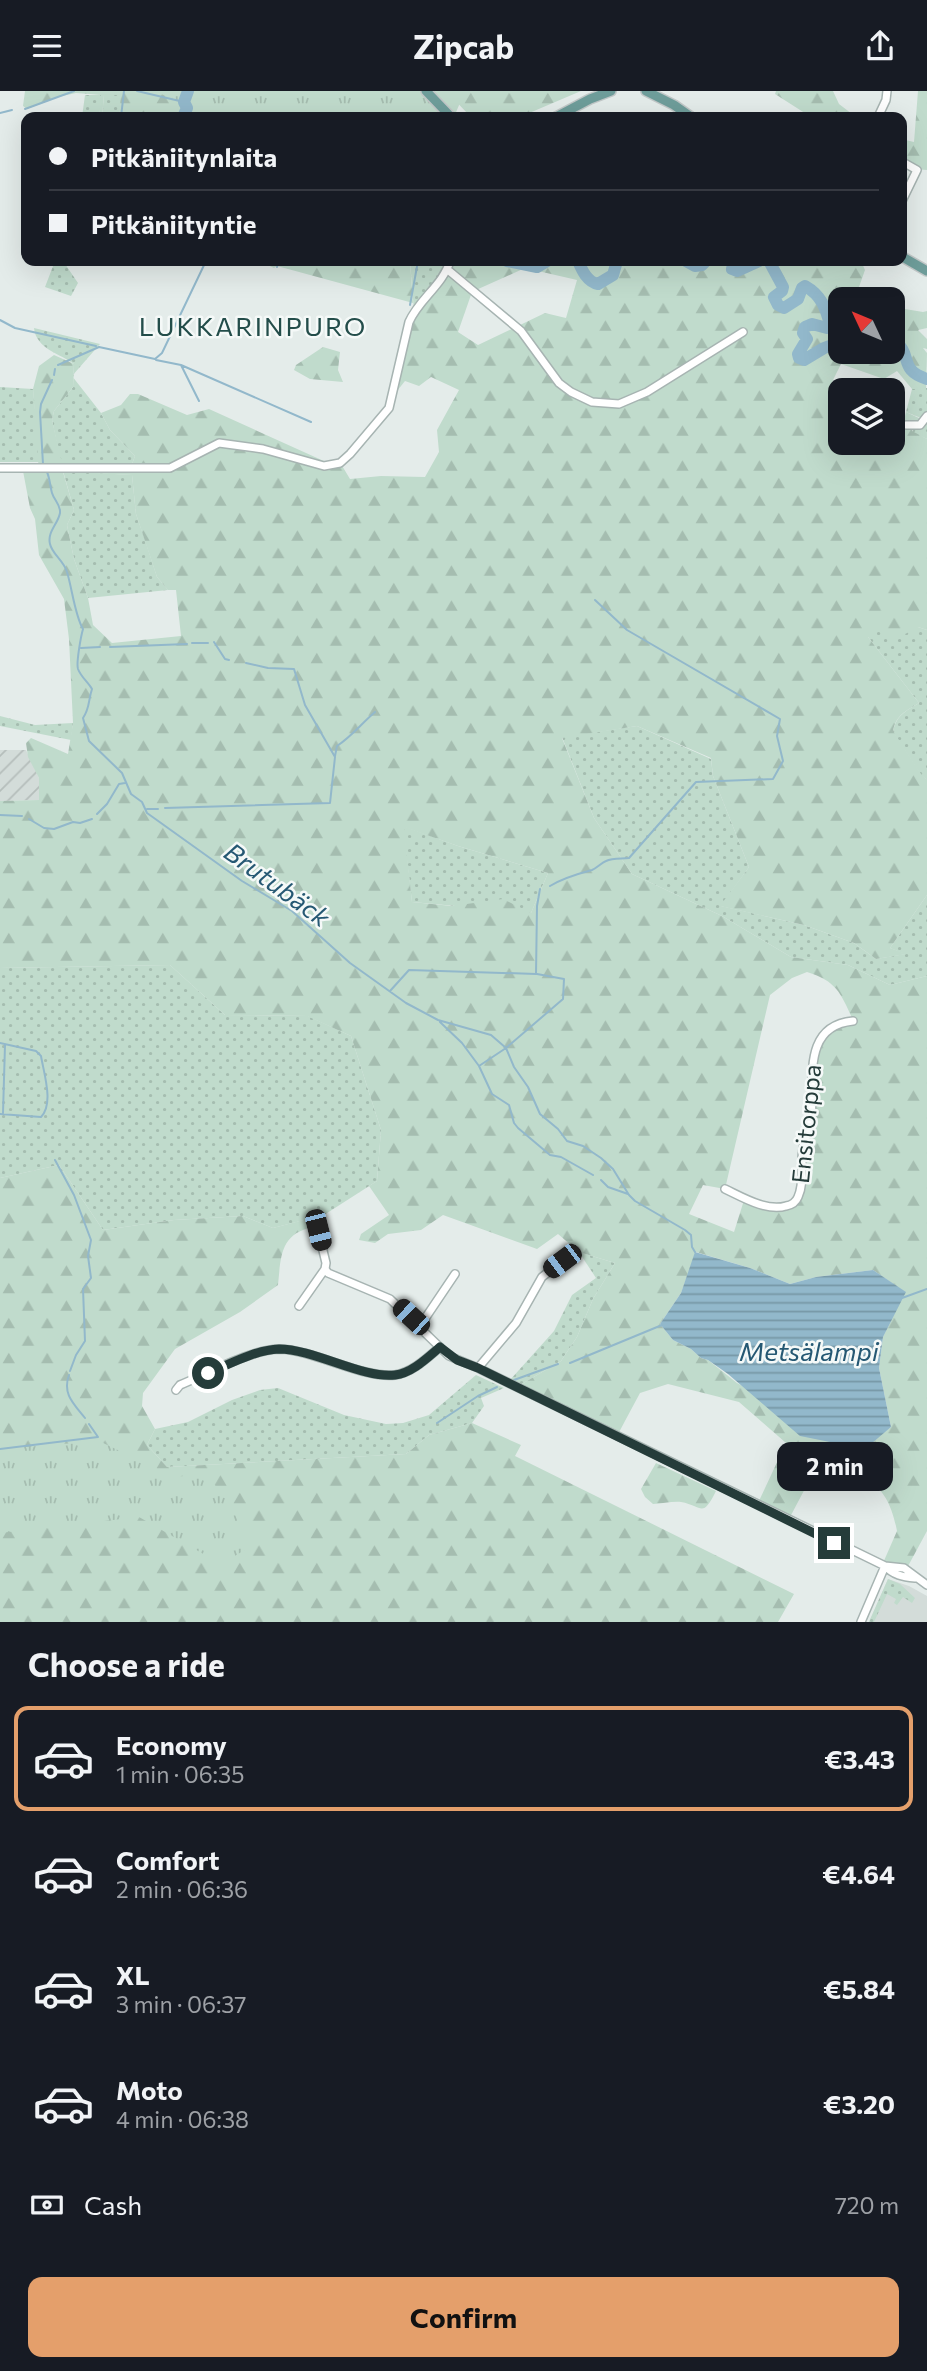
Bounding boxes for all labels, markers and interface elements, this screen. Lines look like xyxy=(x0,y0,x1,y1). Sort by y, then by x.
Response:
text: Zipcab xyxy=(413,26,514,66)
icon: menu xyxy=(28,27,66,65)
icon: share xyxy=(861,27,899,65)
text: Pitkäniitynlaita xyxy=(91,141,277,172)
text: Pitkäniityntie xyxy=(91,208,256,239)
north arrow xyxy=(828,287,905,364)
map controls xyxy=(828,287,905,455)
district label: LUKKARINPURO xyxy=(139,310,367,341)
button: layers xyxy=(828,378,905,455)
water label: Brutubäck xyxy=(219,835,337,933)
street label: Ensitorppa xyxy=(785,1063,826,1185)
car xyxy=(303,1207,334,1253)
car xyxy=(539,1240,586,1282)
car xyxy=(389,1295,434,1339)
water label: Metsälampi xyxy=(739,1335,880,1366)
route start xyxy=(192,1357,224,1389)
callout: 2 min xyxy=(776,1441,892,1491)
text: 2 min xyxy=(806,1452,864,1480)
route end xyxy=(818,1527,850,1559)
text: Choose a ride xyxy=(28,1644,225,1684)
icon: car xyxy=(32,1727,95,1790)
text: Economy xyxy=(116,1729,227,1760)
text: €3.43 xyxy=(824,1743,895,1774)
text: 1 min · 06:35 xyxy=(116,1760,244,1788)
icon: car xyxy=(32,1842,95,1905)
text: Comfort xyxy=(116,1844,219,1875)
text: €4.64 xyxy=(822,1858,895,1889)
text: 2 min · 06:36 xyxy=(116,1875,248,1903)
icon: car xyxy=(32,1957,95,2020)
text: XL xyxy=(116,1959,150,1990)
text: €5.84 xyxy=(823,1973,895,2004)
text: 3 min · 06:37 xyxy=(116,1990,247,2018)
icon: car xyxy=(32,2072,95,2135)
text: Moto xyxy=(116,2074,183,2105)
text: €3.20 xyxy=(823,2088,895,2119)
text: 4 min · 06:38 xyxy=(116,2105,249,2133)
icon: cash xyxy=(28,2186,66,2224)
text: Cash xyxy=(84,2189,142,2220)
text: 720 m xyxy=(835,2191,899,2219)
button: Confirm xyxy=(28,2277,899,2357)

